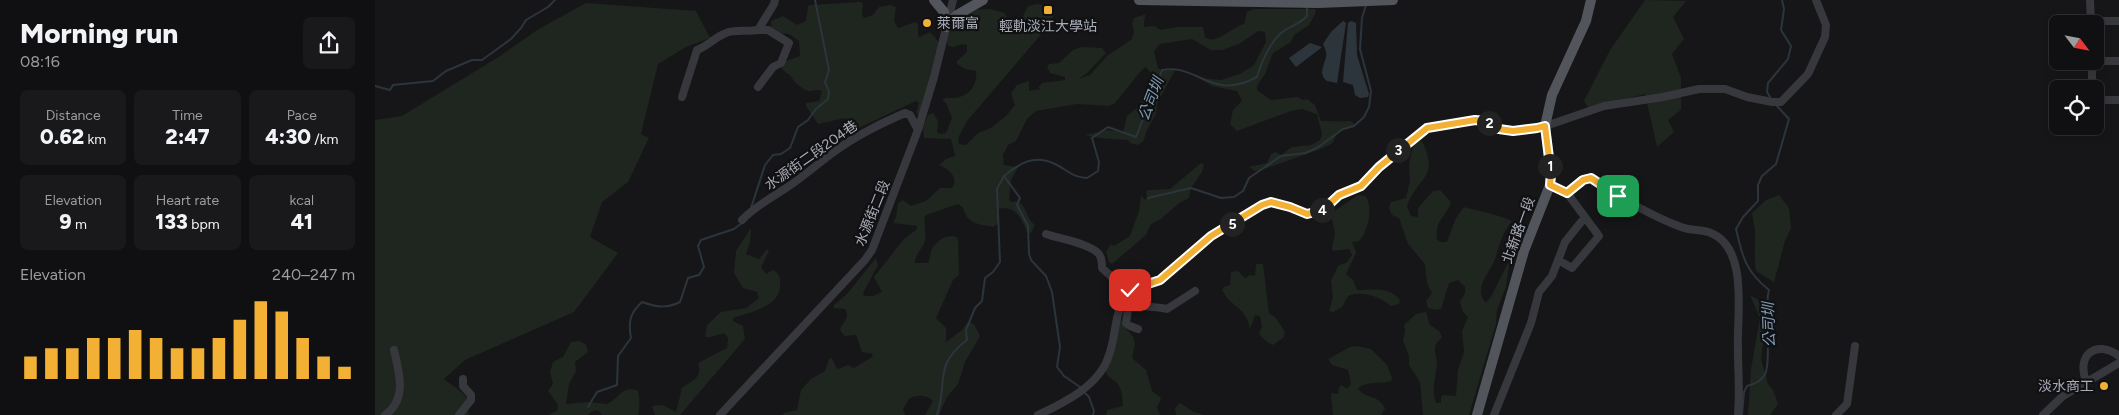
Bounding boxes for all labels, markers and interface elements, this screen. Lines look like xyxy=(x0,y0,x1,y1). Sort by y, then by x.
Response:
marker: 輕軌淡江大學站 xyxy=(1042,4,1054,16)
place label: 萊爾富 xyxy=(937,15,979,32)
north arrow xyxy=(2049,15,2104,70)
map controls xyxy=(2049,15,2104,135)
text: Morning run xyxy=(20,16,178,50)
button: share xyxy=(303,17,355,69)
marker: 萊爾富 xyxy=(921,17,933,29)
place label: 輕軌淡江大學站 xyxy=(999,18,1097,35)
text: 08:16 xyxy=(20,52,60,71)
water label: 公司圳 xyxy=(1135,73,1168,123)
button: locate xyxy=(2049,80,2104,135)
text: Distance xyxy=(46,107,101,124)
text: Time xyxy=(172,107,203,124)
text: Pace xyxy=(287,107,317,124)
pin: 2 xyxy=(1477,110,1501,136)
text: 2 xyxy=(1485,115,1494,132)
street label: 水源街二段204巷 xyxy=(762,117,861,194)
text: 0.62 xyxy=(40,124,84,149)
text: 2:47 xyxy=(165,124,210,149)
text: 4:30 xyxy=(265,124,311,149)
text: km xyxy=(84,131,106,148)
text: /km xyxy=(311,131,338,148)
pin: 3 xyxy=(1385,138,1411,162)
text: 3 xyxy=(1395,142,1402,159)
pin: 1 xyxy=(1537,154,1563,178)
text: 1 xyxy=(1548,158,1553,175)
pin xyxy=(1597,175,1639,217)
street label: 水源街二段 xyxy=(851,178,893,249)
icon: arrive xyxy=(1604,182,1632,210)
text: Elevation xyxy=(44,192,102,209)
text: Heart rate xyxy=(156,192,219,209)
text: kcal xyxy=(290,192,314,209)
street label: 北新路一段 xyxy=(1499,194,1538,266)
pin: 4 xyxy=(1309,198,1335,222)
text: 4 xyxy=(1318,202,1327,219)
text: 9 xyxy=(59,209,72,234)
text: 133 xyxy=(155,209,188,234)
text: 41 xyxy=(291,209,313,234)
pin: 5 xyxy=(1219,212,1245,236)
text: m xyxy=(72,216,87,233)
text: bpm xyxy=(188,216,220,233)
text: 5 xyxy=(1228,216,1237,233)
text: Elevation xyxy=(20,265,86,284)
text: 240–247 m xyxy=(272,265,355,284)
pin xyxy=(1109,269,1151,311)
icon: check xyxy=(1116,276,1144,304)
water label: 公司圳 xyxy=(1759,300,1779,348)
place label: 淡水商工 xyxy=(2038,378,2094,395)
marker: 淡水商工 xyxy=(2098,380,2110,392)

